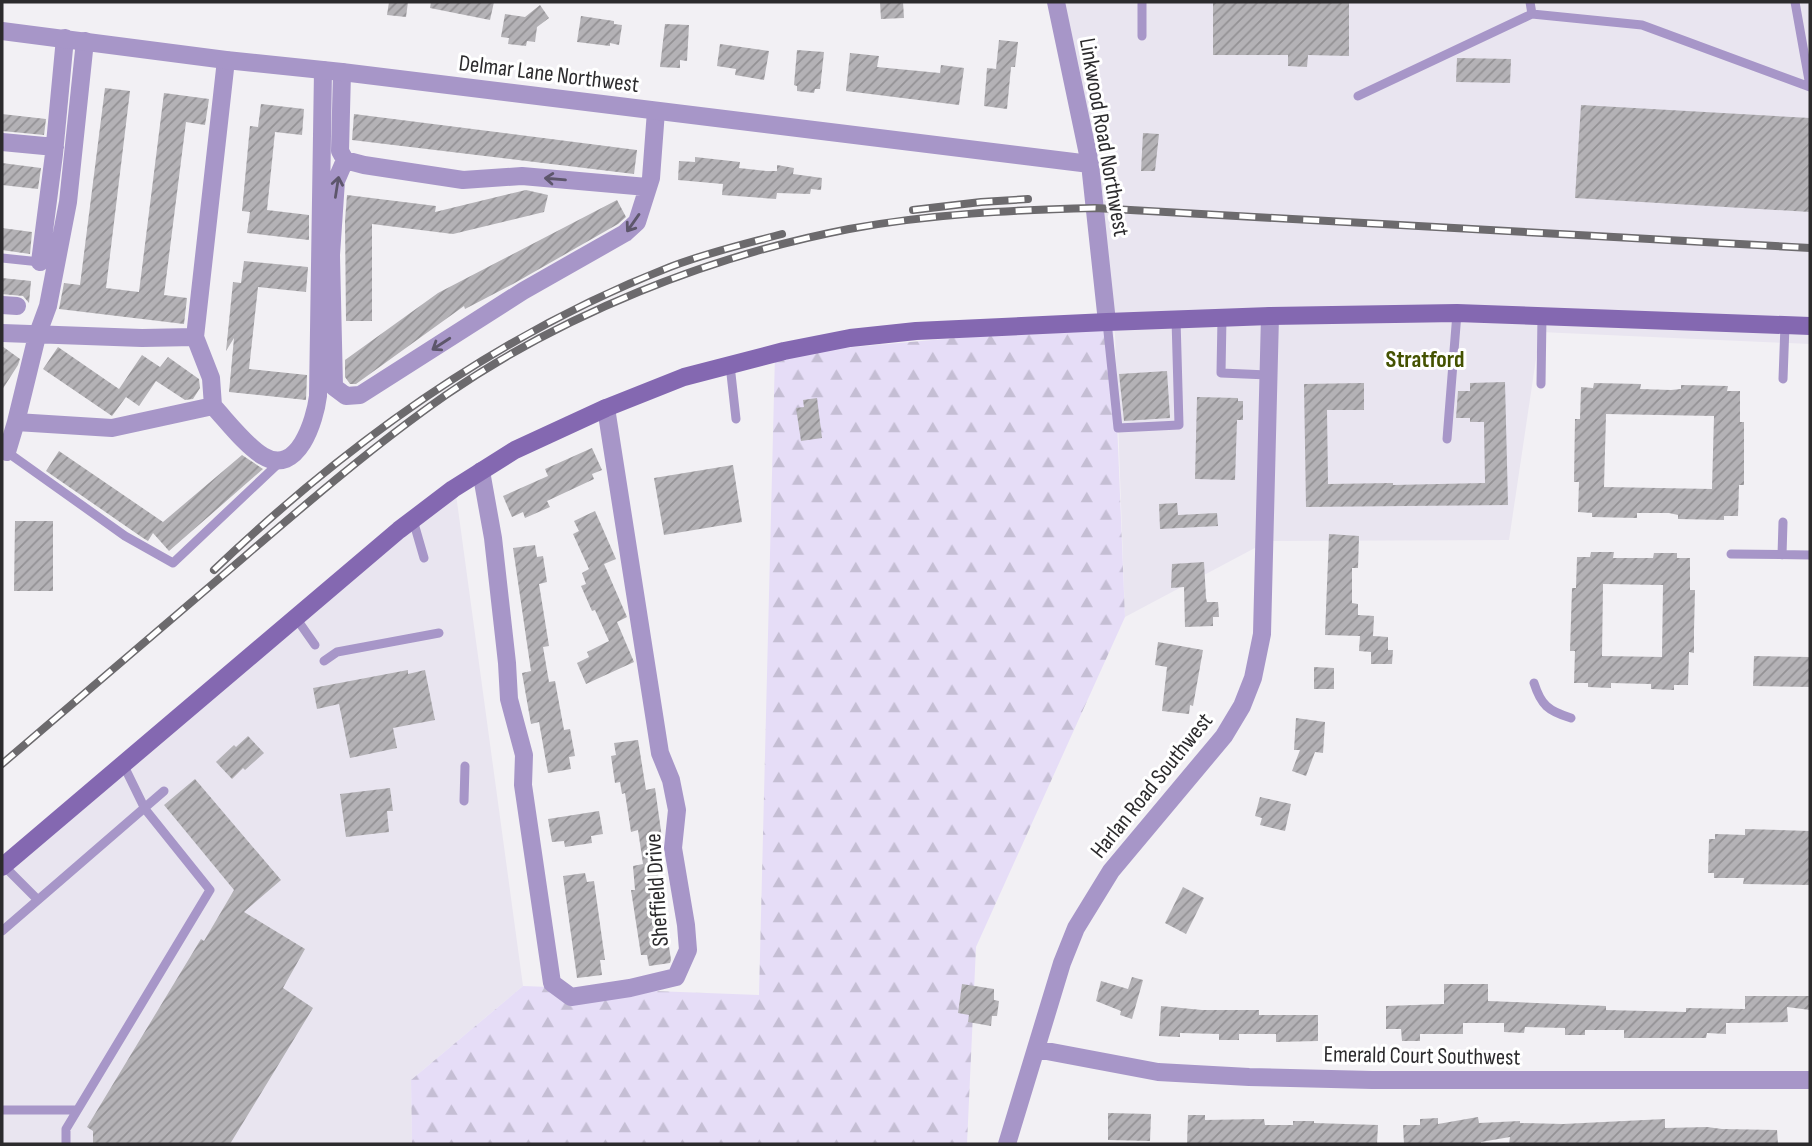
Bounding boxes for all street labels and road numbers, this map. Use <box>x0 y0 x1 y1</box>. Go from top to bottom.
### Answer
street label: Linkwood Road Northwest <box>1073 36 1135 239</box>
street label: Delmar Lane Northwest <box>457 49 640 99</box>
street label: Harlan Road Southwest <box>1085 707 1219 864</box>
street label: Sheffield Drive <box>639 832 675 947</box>
street label: Emerald Court Southwest <box>1323 1040 1521 1072</box>

